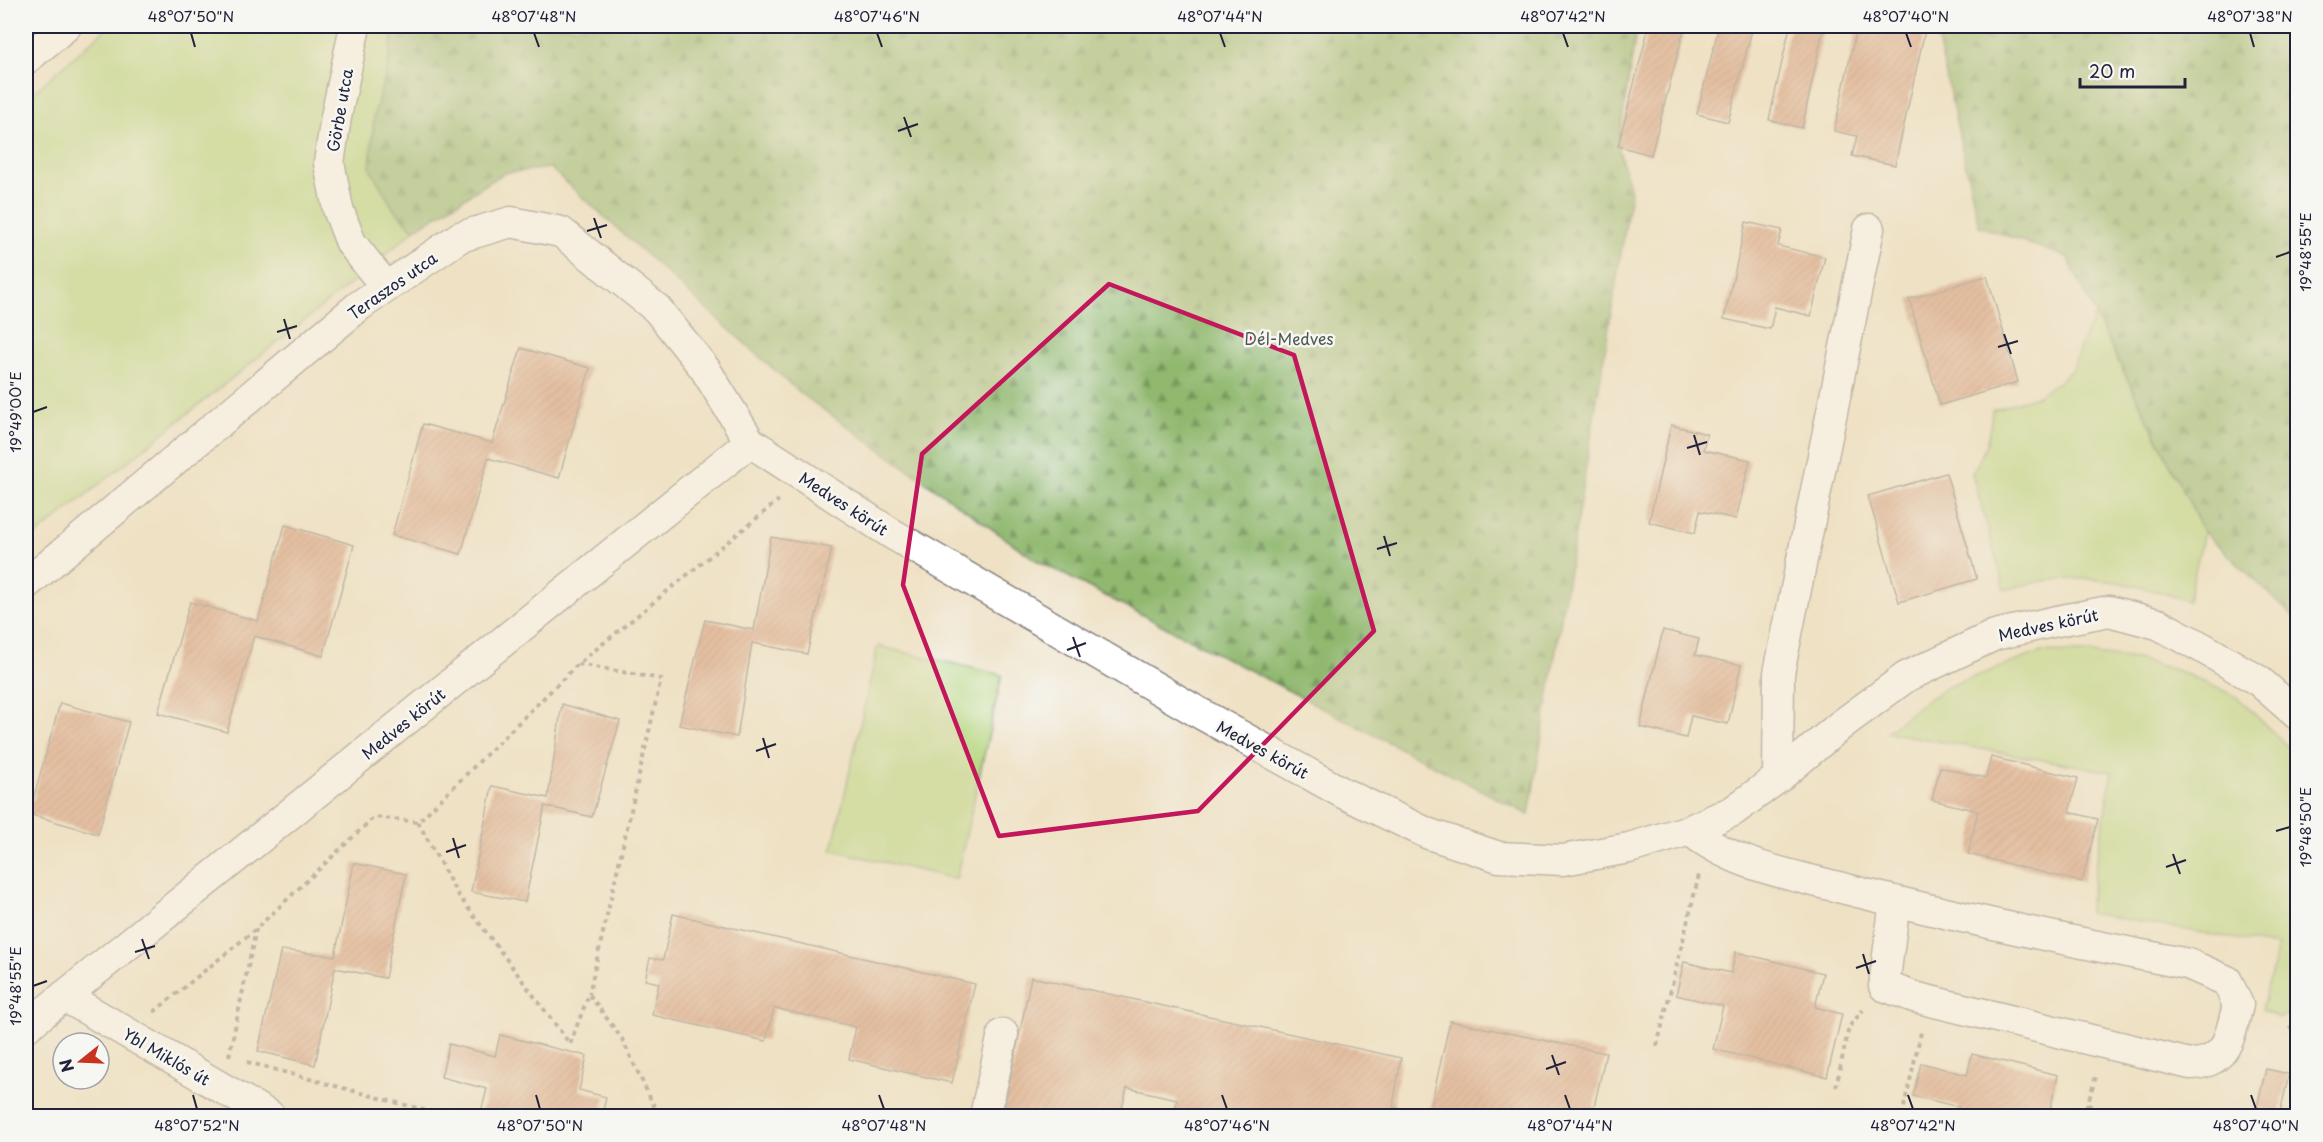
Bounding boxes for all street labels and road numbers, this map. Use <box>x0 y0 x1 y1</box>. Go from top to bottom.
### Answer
street label: Görbe utca <box>320 66 358 154</box>
street label: Teraszos utca <box>342 245 442 325</box>
street label: Medves körút <box>795 465 894 541</box>
street label: Medves körút <box>1996 602 2101 646</box>
street label: Medves körút <box>356 681 450 764</box>
street label: Medves körút <box>1213 714 1314 784</box>
street label: Ybl Miklós út <box>119 1021 215 1091</box>

